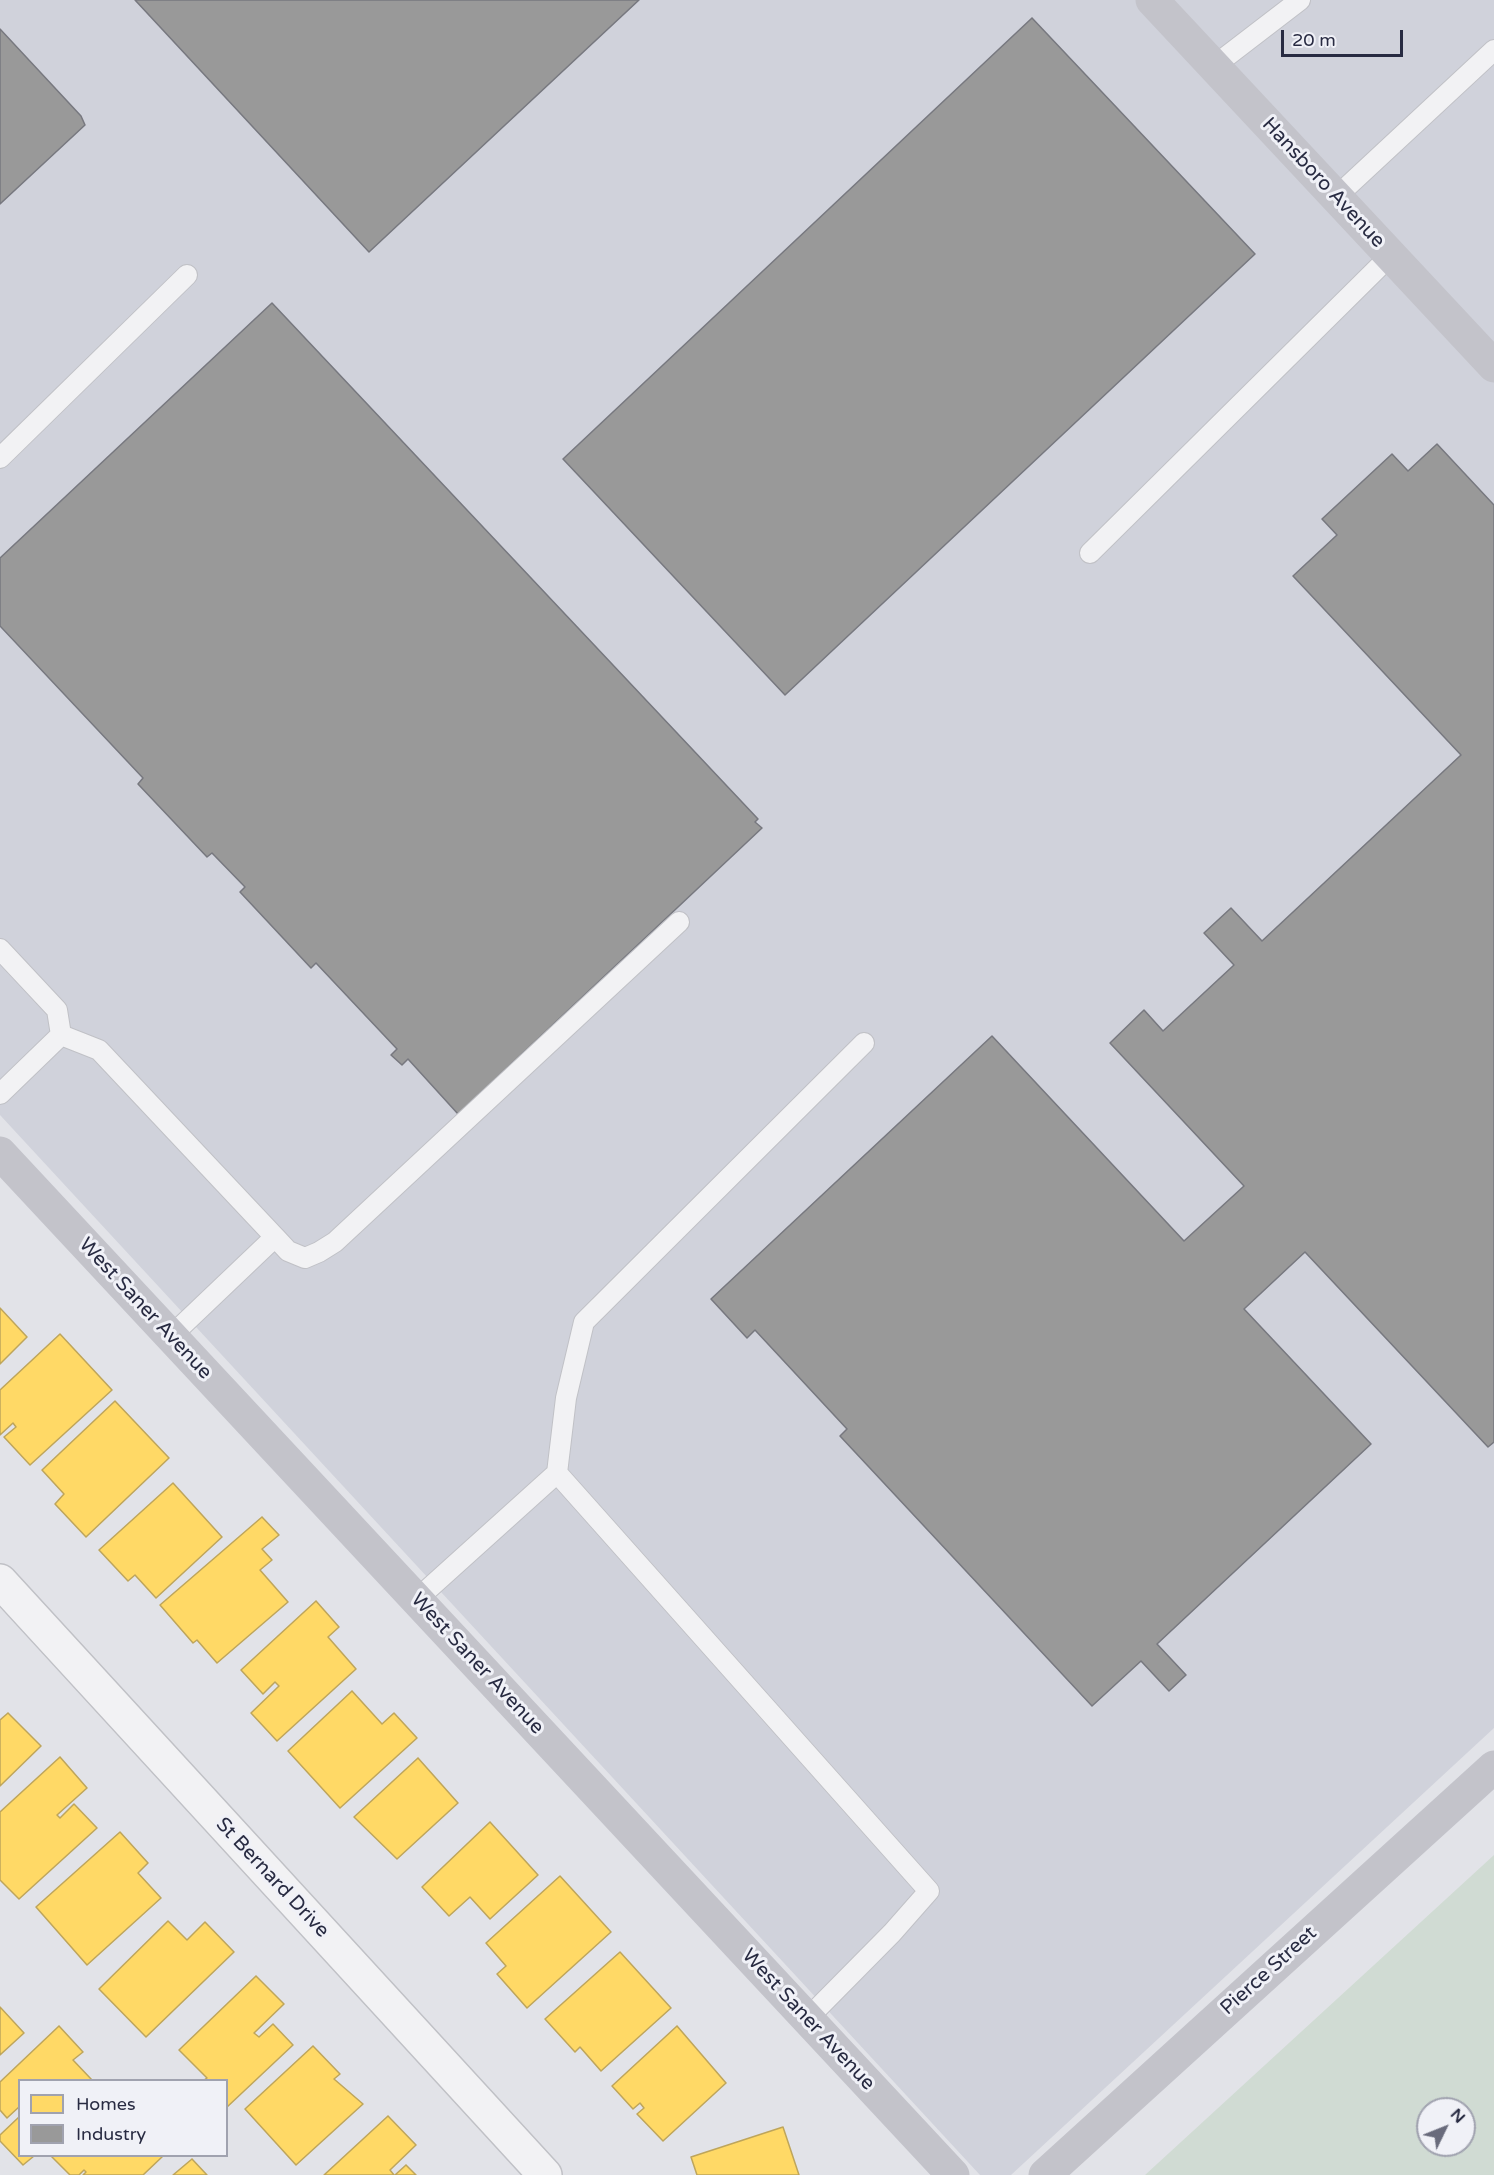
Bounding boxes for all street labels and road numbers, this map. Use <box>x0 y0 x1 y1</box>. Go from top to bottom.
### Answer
street label: Hansboro Avenue <box>1257 113 1389 253</box>
street label: West Saner Avenue <box>73 1233 217 1385</box>
street label: West Saner Avenue <box>405 1588 549 1740</box>
street label: St Bernard Drive <box>210 1813 334 1943</box>
street label: Pierce Street <box>1216 1922 1322 2020</box>
street label: West Saner Avenue <box>736 1944 880 2096</box>

